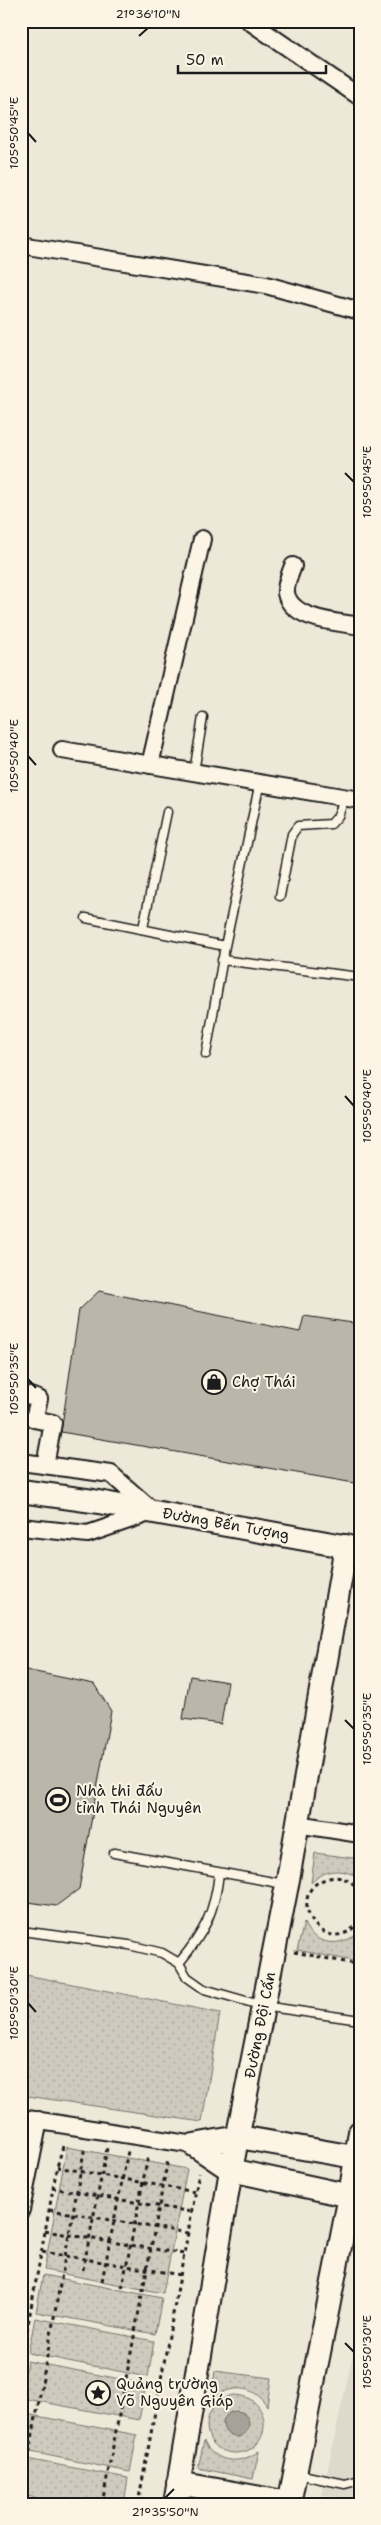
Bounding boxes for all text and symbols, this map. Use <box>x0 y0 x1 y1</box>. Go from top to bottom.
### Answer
text: 21°36'10"N <box>116 6 180 22</box>
scale bar <box>178 42 326 74</box>
text: 50 m <box>186 50 224 70</box>
text: 105°50'45"E <box>6 97 22 169</box>
text: 105°50'45"E <box>359 446 375 518</box>
text: 105°50'40"E <box>6 719 22 793</box>
text: 105°50'40"E <box>359 1069 375 1143</box>
text: 105°50'35"E <box>6 1343 22 1415</box>
shop icon: Chợ Thái <box>201 1369 227 1395</box>
place label: Chợ Thái <box>232 1372 296 1392</box>
street label: Đường Bến Tượng <box>161 1503 291 1545</box>
text: 105°50'35"E <box>359 1693 375 1765</box>
place label: Nhà thi đấu tỉnh Thái Nguyên <box>76 1781 201 1818</box>
sports icon: Nhà thi đấu tỉnh Thái Nguyên <box>45 1787 71 1813</box>
text: 105°50'30"E <box>6 1966 22 2040</box>
street label: Đường Đội Cấn <box>240 1970 280 2080</box>
text: 105°50'30"E <box>359 2315 375 2389</box>
place label: Quảng trường Võ Nguyên Giáp <box>116 2374 233 2411</box>
place icon: Quảng trường Võ Nguyên Giáp <box>85 2380 111 2406</box>
text: 21°35'50"N <box>131 2504 199 2520</box>

